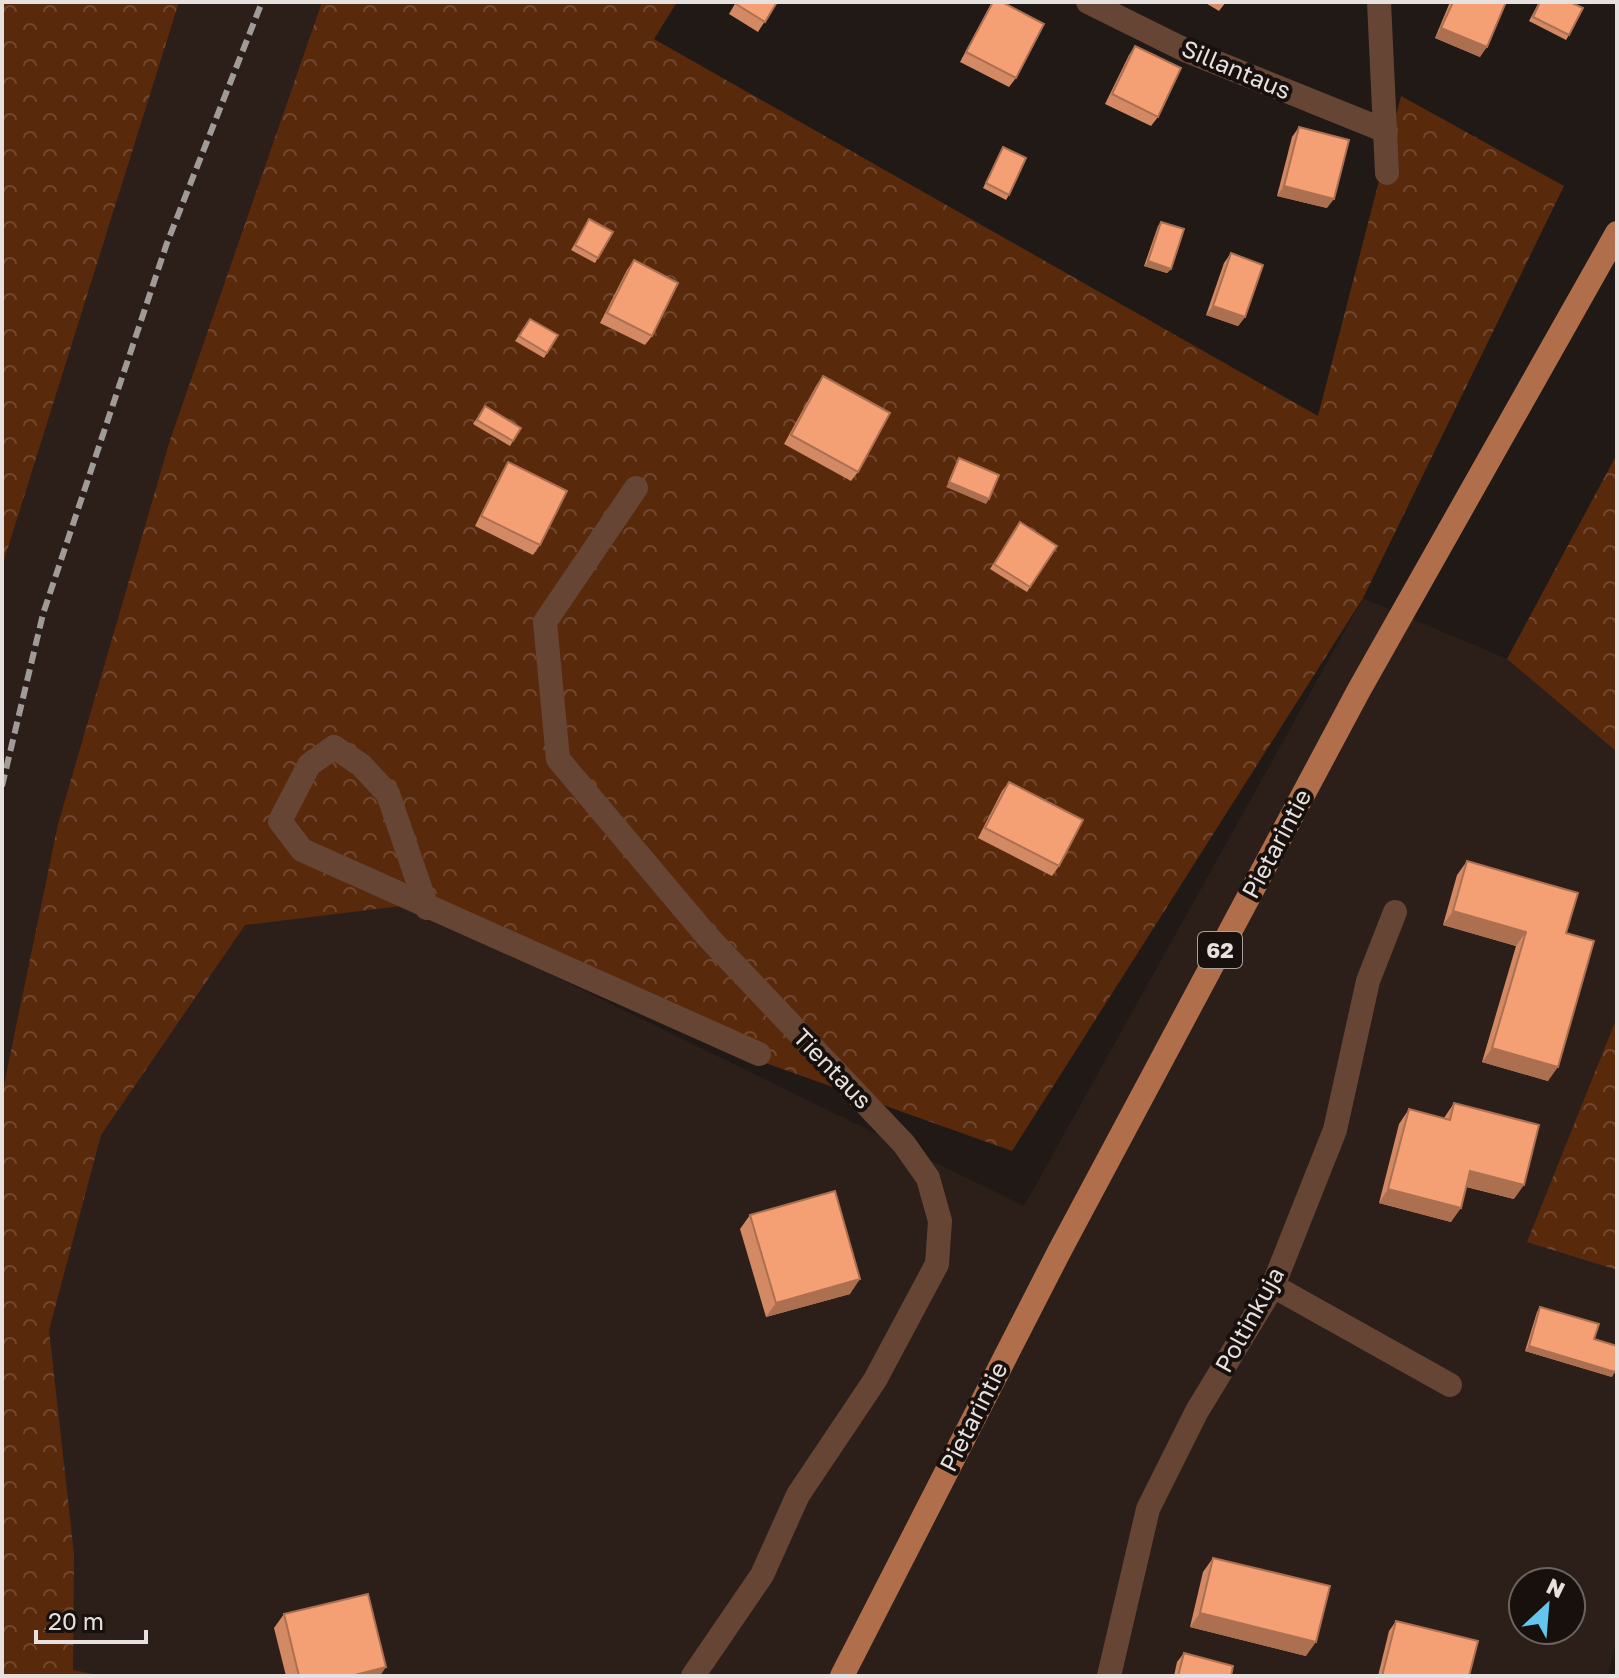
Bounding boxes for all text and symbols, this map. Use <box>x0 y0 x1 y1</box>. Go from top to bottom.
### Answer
street label: Sillantaus <box>1178 33 1295 105</box>
street label: Pietarintie <box>1235 784 1317 903</box>
road number: 62 <box>1198 932 1242 968</box>
street label: Tientaus <box>788 1022 878 1114</box>
street label: Poltinkuja <box>1208 1262 1289 1377</box>
street label: Pietarintie <box>933 1356 1013 1476</box>
north arrow <box>1507 1566 1587 1646</box>
text: N <box>1543 1572 1569 1603</box>
scale bar <box>36 1594 146 1644</box>
text: 20 m <box>48 1606 104 1635</box>

